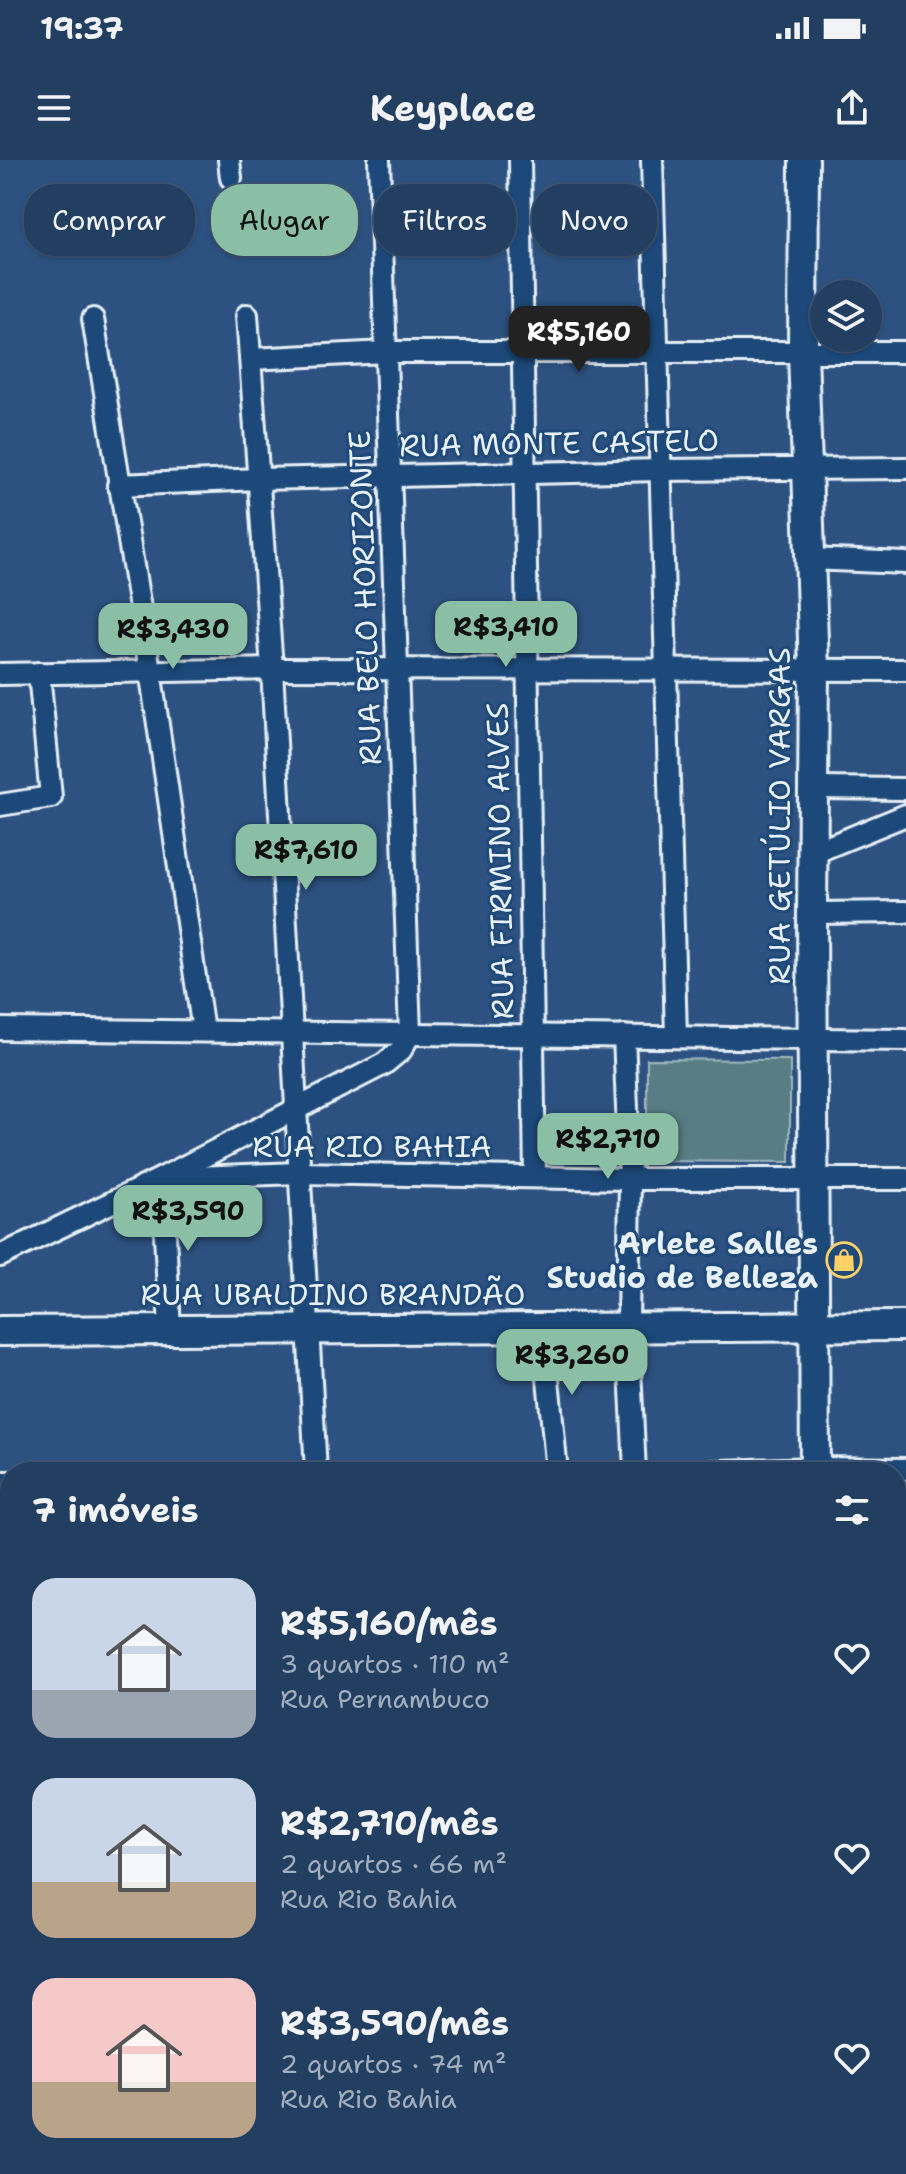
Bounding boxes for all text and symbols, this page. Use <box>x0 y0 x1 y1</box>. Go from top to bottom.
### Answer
text: 19:37 <box>40 8 123 49</box>
text: Keyplace <box>370 84 536 133</box>
icon: menu <box>32 86 76 130</box>
icon: share <box>830 86 874 130</box>
chip: Comprar <box>24 184 195 256</box>
chip: Alugar <box>211 184 358 256</box>
chip: Filtros <box>374 184 516 256</box>
chip: Novo <box>532 184 657 256</box>
map controls <box>810 280 882 352</box>
button: layers <box>810 280 882 352</box>
pin: R$5,160 <box>505 306 653 374</box>
text: R$5,160 <box>527 314 631 349</box>
street label: RUA MONTE CASTELO <box>399 420 719 466</box>
street label: RUA BELO HORIZONTE <box>339 430 391 766</box>
pin: R$3,410 <box>432 601 580 669</box>
pin: R$3,430 <box>99 603 247 671</box>
text: R$3,410 <box>453 609 559 644</box>
text: R$3,430 <box>116 611 230 646</box>
street label: RUA GETÚLIO VARGAS <box>759 647 800 985</box>
street label: RUA FIRMINO ALVES <box>477 702 523 1020</box>
pin: R$7,610 <box>232 824 380 892</box>
text: R$7,610 <box>254 832 358 867</box>
pin: R$2,710 <box>534 1113 682 1181</box>
text: R$2,710 <box>555 1121 661 1156</box>
street label: RUA RIO BAHIA <box>252 1126 492 1167</box>
pin: R$3,590 <box>114 1185 262 1253</box>
text: R$3,590 <box>131 1193 245 1228</box>
place label: Arlete Salles Studio de Belleza <box>547 1223 819 1298</box>
shop icon: Arlete Salles Studio de Belleza <box>825 1241 863 1279</box>
street label: RUA UBALDINO BRANDÃO <box>141 1274 525 1315</box>
pin: R$3,260 <box>498 1329 646 1397</box>
text: R$3,260 <box>514 1337 630 1372</box>
text: 7 imóveis <box>32 1487 199 1533</box>
icon: filters <box>830 1488 874 1532</box>
text: R$5,160/mês <box>280 1600 498 1646</box>
icon: home <box>96 1610 192 1706</box>
icon: heart <box>830 1636 874 1680</box>
text: 3 quartos · 110 m² <box>280 1646 510 1681</box>
text: Rua Pernambuco <box>280 1681 490 1716</box>
text: R$2,710/mês <box>280 1800 499 1846</box>
icon: home <box>96 1810 192 1906</box>
icon: heart <box>830 1836 874 1880</box>
text: 2 quartos · 66 m² <box>280 1846 507 1881</box>
text: Rua Rio Bahia <box>280 1881 457 1916</box>
text: R$3,590/mês <box>280 2000 509 2046</box>
icon: home <box>96 2010 192 2106</box>
icon: heart <box>830 2036 874 2080</box>
text: 2 quartos · 74 m² <box>280 2046 507 2081</box>
text: Rua Rio Bahia <box>280 2081 457 2116</box>

